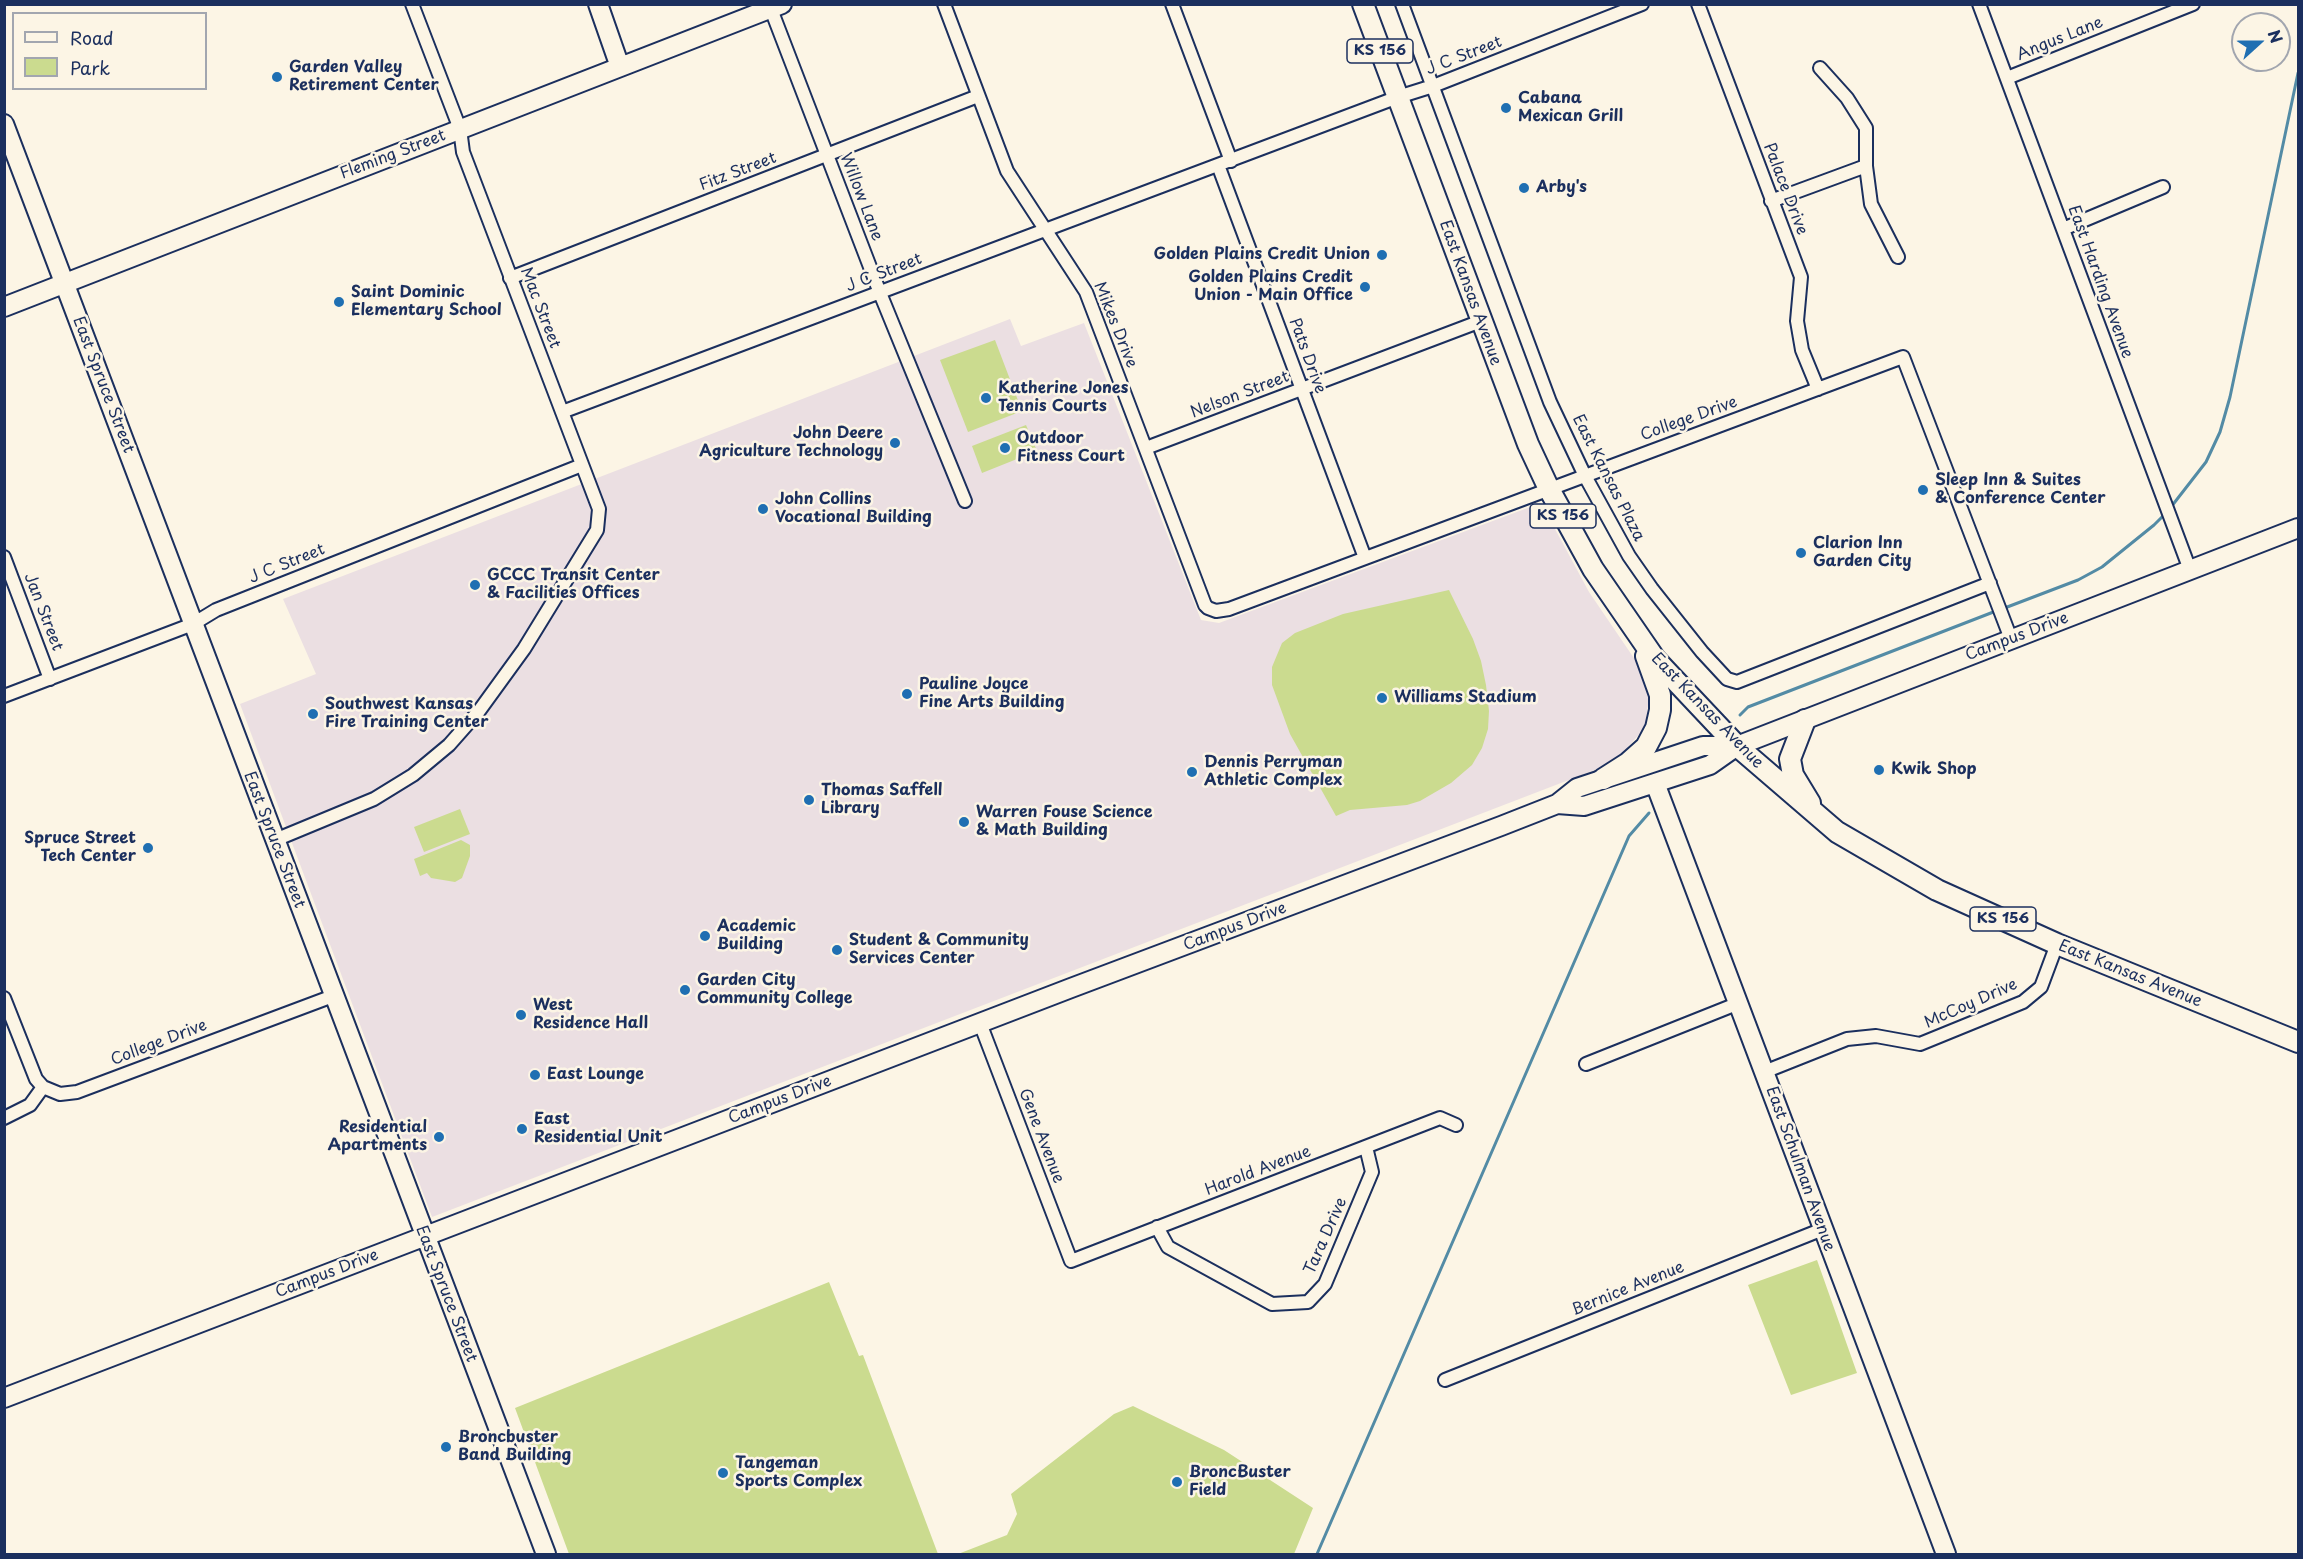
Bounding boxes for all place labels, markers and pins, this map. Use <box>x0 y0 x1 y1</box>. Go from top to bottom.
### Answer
place label: Garden Valley Retirement Center <box>289 58 439 96</box>
marker: Garden Valley Retirement Center <box>270 70 284 84</box>
place label: Cabana Mexican Grill <box>1518 89 1623 127</box>
marker: Cabana Mexican Grill <box>1499 101 1513 115</box>
place label: Arby's <box>1536 178 1587 198</box>
marker: Arby's <box>1517 181 1531 195</box>
place label: Golden Plains Credit Union <box>1154 245 1370 265</box>
marker: Golden Plains Credit Union <box>1375 248 1389 262</box>
place label: Golden Plains Credit Union - Main Office <box>1188 268 1353 306</box>
marker: Golden Plains Credit Union - Main Office <box>1358 280 1372 294</box>
place label: Saint Dominic Elementary School <box>351 283 502 321</box>
marker: Saint Dominic Elementary School <box>332 295 346 309</box>
place label: Katherine Jones Tennis Courts <box>998 379 1128 417</box>
marker: Katherine Jones Tennis Courts <box>979 391 993 405</box>
place label: John Deere Agriculture Technology <box>699 424 883 462</box>
place label: Outdoor Fitness Court <box>1017 429 1125 467</box>
marker: John Deere Agriculture Technology <box>888 436 902 450</box>
marker: Outdoor Fitness Court <box>998 441 1012 455</box>
place label: Sleep Inn & Suites & Conference Center <box>1935 471 2105 509</box>
marker: Sleep Inn & Suites & Conference Center <box>1916 483 1930 497</box>
place label: John Collins Vocational Building <box>775 490 932 528</box>
marker: John Collins Vocational Building <box>756 502 770 516</box>
place label: Clarion Inn Garden City <box>1813 534 1912 572</box>
marker: Clarion Inn Garden City <box>1794 546 1808 560</box>
place label: GCCC Transit Center & Facilities Offices <box>487 566 660 604</box>
marker: GCCC Transit Center & Facilities Offices <box>468 578 482 592</box>
place label: Pauline Joyce Fine Arts Building <box>919 675 1064 713</box>
marker: Pauline Joyce Fine Arts Building <box>900 687 914 701</box>
place label: Williams Stadium <box>1394 688 1537 708</box>
marker: Williams Stadium <box>1375 691 1389 705</box>
place label: Southwest Kansas Fire Training Center <box>325 695 489 733</box>
marker: Southwest Kansas Fire Training Center <box>306 707 320 721</box>
place label: Dennis Perryman Athletic Complex <box>1204 753 1343 791</box>
place label: Kwik Shop <box>1891 760 1977 780</box>
marker: Kwik Shop <box>1872 763 1886 777</box>
marker: Dennis Perryman Athletic Complex <box>1185 765 1199 779</box>
place label: Thomas Saffell Library <box>821 781 942 819</box>
marker: Thomas Saffell Library <box>802 793 816 807</box>
place label: Warren Fouse Science & Math Building <box>976 803 1152 841</box>
marker: Warren Fouse Science & Math Building <box>957 815 971 829</box>
place label: Spruce Street Tech Center <box>24 829 136 867</box>
marker: Spruce Street Tech Center <box>141 841 155 855</box>
place label: Academic Building <box>717 917 796 955</box>
marker: Academic Building <box>698 929 712 943</box>
place label: Student & Community Services Center <box>849 931 1029 969</box>
marker: Student & Community Services Center <box>830 943 844 957</box>
place label: Garden City Community College <box>697 971 853 1009</box>
marker: Garden City Community College <box>678 983 692 997</box>
place label: West Residence Hall <box>533 996 648 1034</box>
marker: West Residence Hall <box>514 1008 528 1022</box>
place label: East Lounge <box>547 1065 644 1085</box>
marker: East Lounge <box>528 1068 542 1082</box>
place label: East Residential Unit <box>534 1110 662 1148</box>
place label: Residential Apartments <box>328 1118 427 1156</box>
marker: East Residential Unit <box>515 1122 529 1136</box>
marker: Residential Apartments <box>432 1130 446 1144</box>
place label: Broncbuster Band Building <box>458 1428 571 1466</box>
marker: Broncbuster Band Building <box>439 1440 453 1454</box>
place label: Tangeman Sports Complex <box>735 1454 862 1492</box>
place label: BroncBuster Field <box>1189 1463 1291 1501</box>
marker: Tangeman Sports Complex <box>716 1466 730 1480</box>
marker: BroncBuster Field <box>1170 1475 1184 1489</box>

